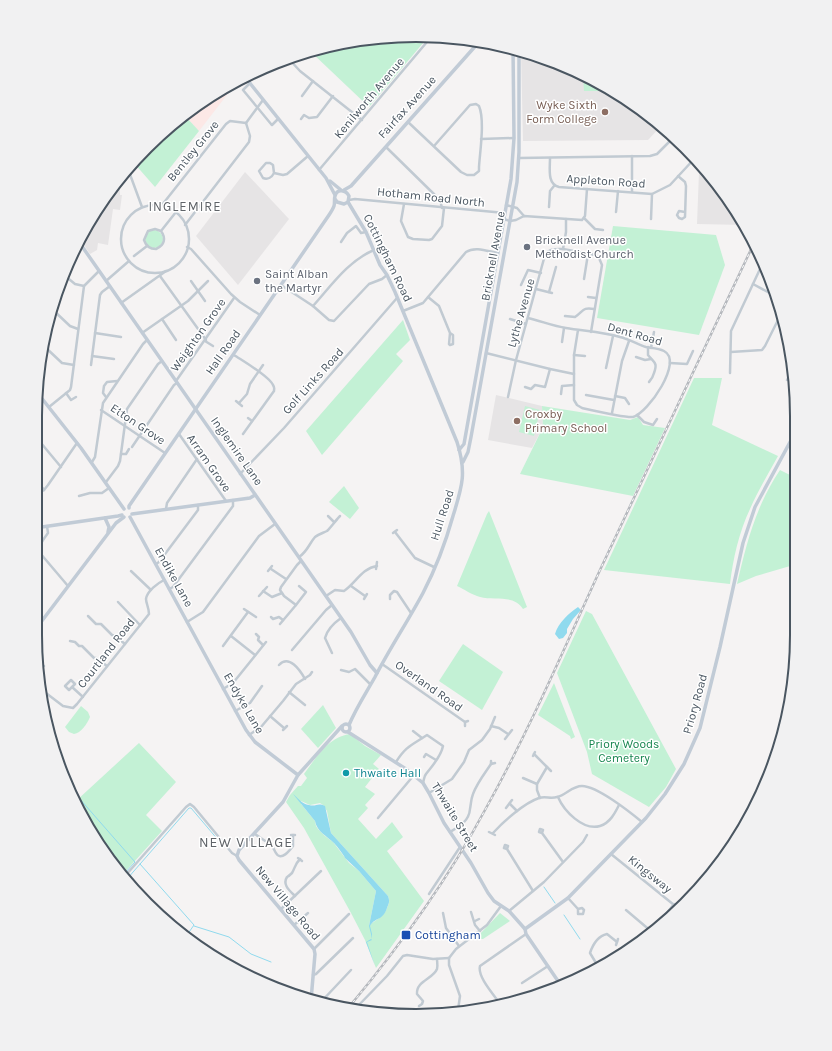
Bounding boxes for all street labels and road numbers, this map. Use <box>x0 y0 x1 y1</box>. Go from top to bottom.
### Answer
street label: Kenilworth Avenue <box>331 55 407 141</box>
street label: Fairfax Avenue <box>375 73 439 141</box>
street label: Bentley Grove <box>164 118 222 184</box>
street label: Appleton Road <box>566 171 646 191</box>
street label: Hotham Road North <box>376 184 486 210</box>
street label: Bricknell Avenue <box>478 210 508 302</box>
street label: Cottingham Road <box>361 212 415 304</box>
street label: Lythe Avenue <box>504 277 538 349</box>
street label: Weighton Grove <box>168 296 228 374</box>
street label: Dent Road <box>606 320 664 348</box>
street label: Hall Road <box>202 327 244 377</box>
street label: Golf Links Road <box>280 345 346 417</box>
street label: Etton Grove <box>108 401 168 447</box>
street label: Inglemire Lane <box>208 414 266 488</box>
street label: Arram Grove <box>184 432 234 494</box>
street label: Hull Road <box>427 488 457 542</box>
street label: Endike Lane <box>152 545 196 609</box>
street label: Courtland Road <box>74 615 138 691</box>
street label: Overland Road <box>393 658 465 714</box>
street label: Endyke Lane <box>221 670 267 736</box>
street label: Priory Road <box>680 673 710 735</box>
street label: Thwaite Street <box>429 780 481 855</box>
street label: Kingsway <box>625 852 675 896</box>
street label: New Village Road <box>253 863 323 943</box>

